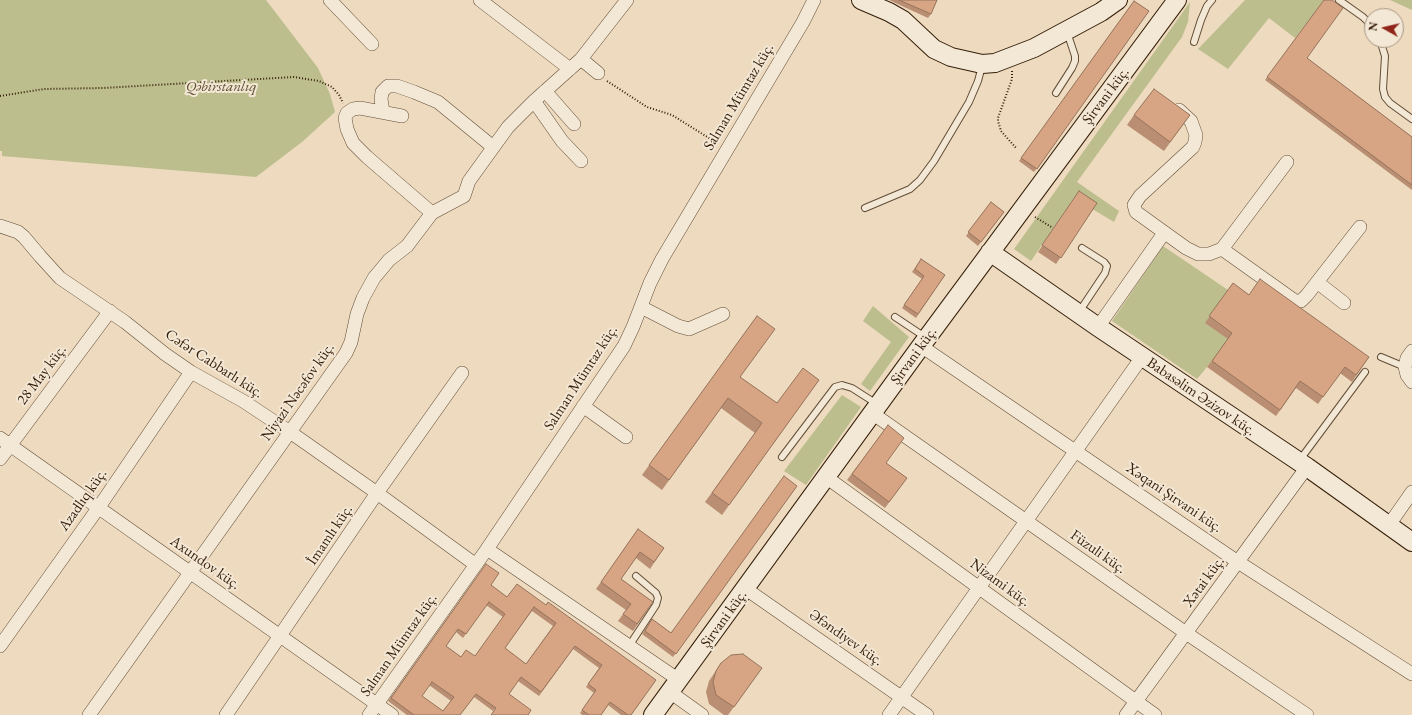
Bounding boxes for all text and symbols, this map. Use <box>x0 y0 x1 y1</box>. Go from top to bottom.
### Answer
north arrow <box>1364 8 1404 48</box>
text: N <box>1366 21 1381 32</box>
street label: Salman Mümtaz küç. <box>700 40 778 154</box>
street label: Şirvani küç. <box>1079 64 1133 128</box>
park label: Qəbirstanlıq <box>186 78 256 96</box>
street label: Salman Mümtaz küç. <box>540 322 622 434</box>
street label: Şirvani küç. <box>887 324 941 388</box>
street label: Cəfər Cabbarlı küç. <box>162 326 266 402</box>
street label: Niyazi Nəcəfov küç. <box>257 339 339 445</box>
street label: 28 May küç. <box>14 341 70 409</box>
street label: Babasəlim Əzizov küç. <box>1143 354 1259 440</box>
street label: Xəqani Şirvani küç. <box>1123 459 1225 537</box>
street label: Azadlıq küç. <box>55 465 111 535</box>
street label: İmamlı küç. <box>303 501 357 569</box>
street label: Füzuli küç. <box>1067 526 1129 578</box>
street label: Axundov küç. <box>166 532 244 594</box>
street label: Xətai küç. <box>1180 553 1228 611</box>
street label: Nizami küç. <box>966 555 1034 611</box>
street label: Şirvani küç. <box>697 587 751 651</box>
street label: Salman Mümtaz küç. <box>357 590 441 700</box>
street label: Əfəndiyev küç. <box>806 606 886 670</box>

